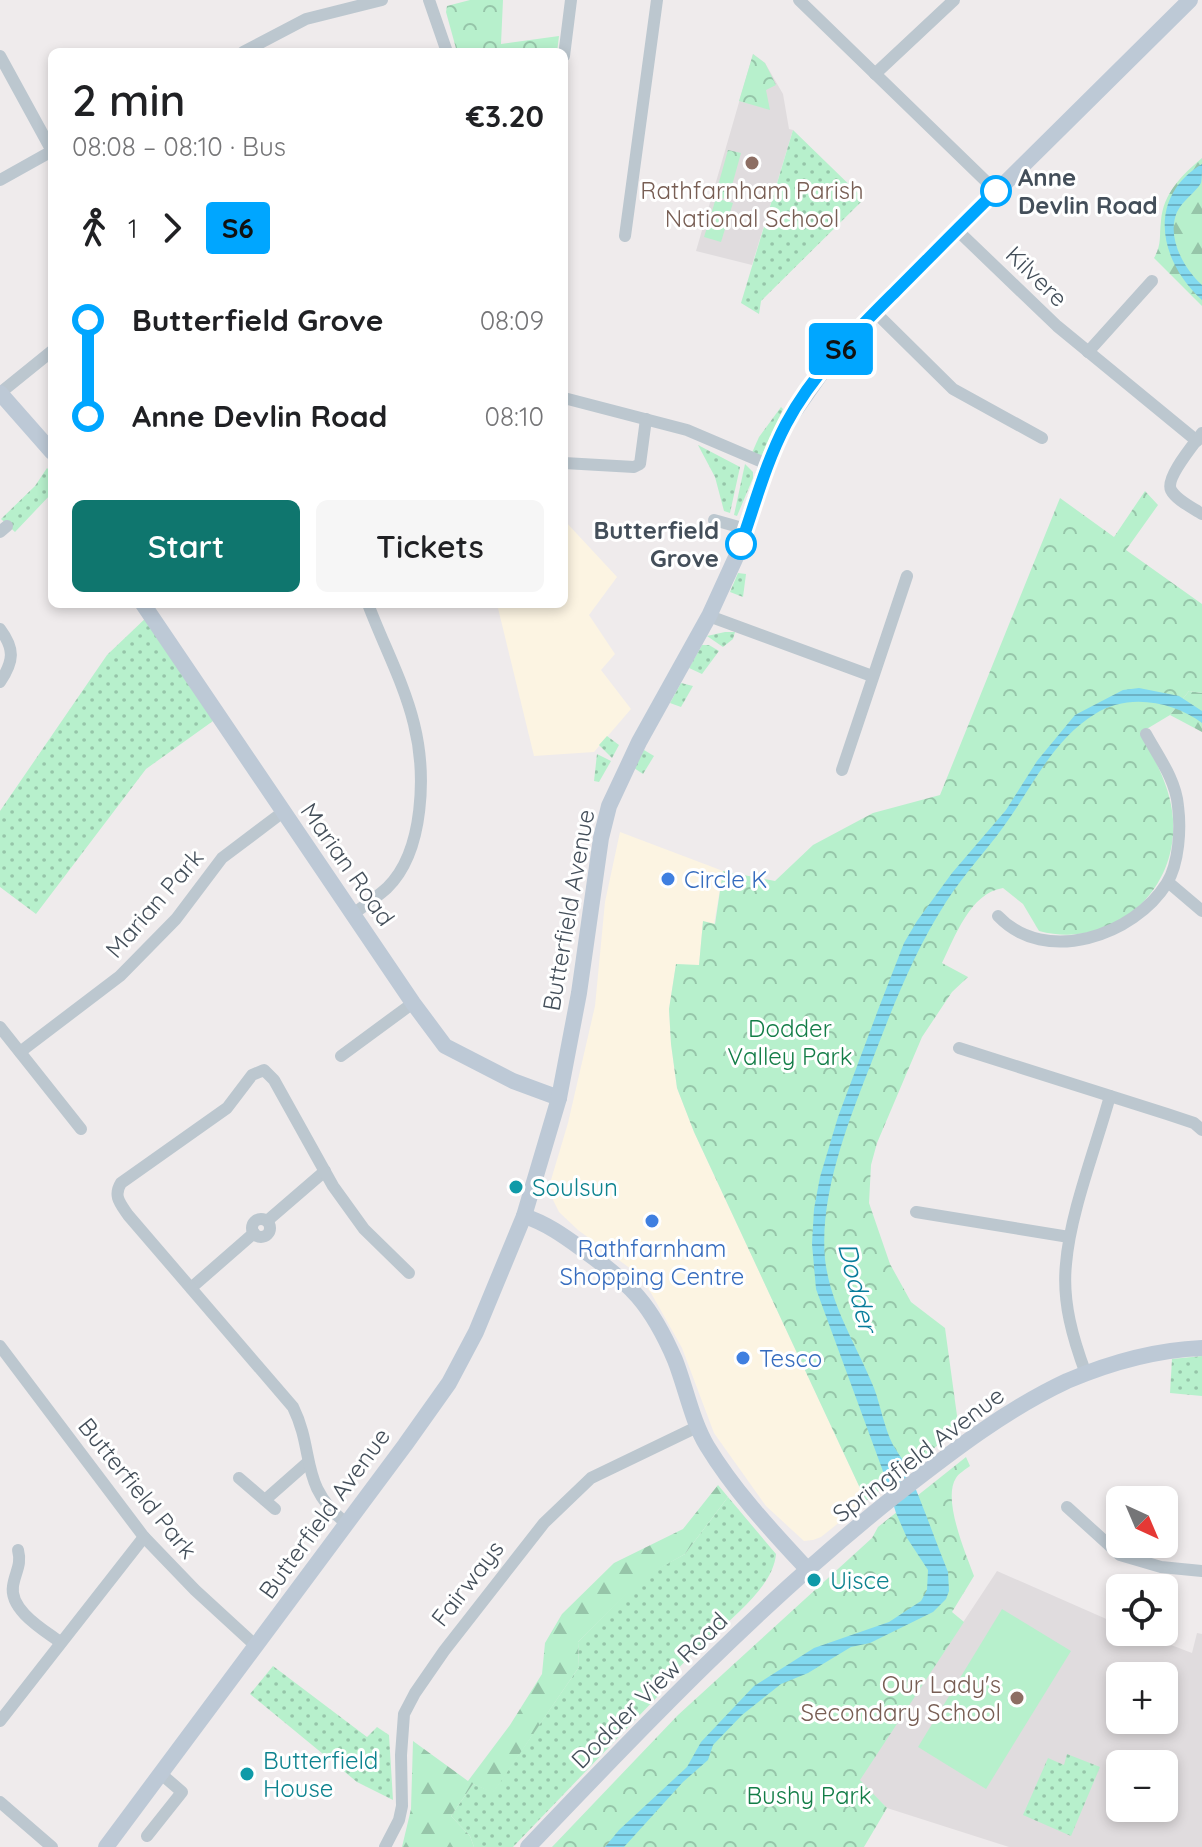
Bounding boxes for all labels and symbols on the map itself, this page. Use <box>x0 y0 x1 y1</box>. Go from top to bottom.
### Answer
marker: Rathfarnham Parish National School <box>743 154 761 172</box>
place label: Anne Devlin Road <box>1018 162 1158 220</box>
place label: Rathfarnham Parish National School <box>640 175 864 233</box>
marker: Anne Devlin Road <box>981 176 1011 206</box>
street label: Kilvere <box>1000 239 1074 313</box>
line badge: S6 <box>805 323 877 375</box>
place label: Butterfield Grove <box>593 515 719 573</box>
marker: Butterfield Grove <box>726 529 756 559</box>
street label: Marian Road <box>295 797 401 931</box>
street label: Butterfield Avenue <box>536 807 600 1013</box>
street label: Marian Park <box>99 842 209 964</box>
place label: Circle K <box>684 864 768 894</box>
marker: Circle K <box>659 870 677 888</box>
park label: Dodder Valley Park <box>727 1013 853 1071</box>
place label: Soulsun <box>532 1172 618 1202</box>
marker: Soulsun <box>507 1178 525 1196</box>
marker: Rathfarnham Shopping Centre <box>643 1212 661 1230</box>
place label: Rathfarnham Shopping Centre <box>560 1233 744 1291</box>
water label: Dodder <box>831 1239 886 1338</box>
place label: Tesco <box>759 1343 822 1373</box>
marker: Tesco <box>734 1349 752 1367</box>
street label: Springfield Avenue <box>826 1380 1010 1528</box>
street label: Butterfield Park <box>72 1411 204 1565</box>
street label: Butterfield Avenue <box>252 1422 396 1604</box>
north arrow <box>1106 1486 1178 1558</box>
street label: Fairways <box>424 1534 510 1632</box>
place label: Uisce <box>830 1565 890 1595</box>
marker: Uisce <box>805 1571 823 1589</box>
street label: Dodder View Road <box>564 1605 734 1775</box>
place label: Our Lady's Secondary School <box>801 1669 1001 1727</box>
marker: Our Lady's Secondary School <box>1008 1689 1026 1707</box>
place label: Butterfield House <box>263 1745 378 1803</box>
marker: Butterfield House <box>238 1765 256 1783</box>
park label: Bushy Park <box>746 1780 872 1810</box>

